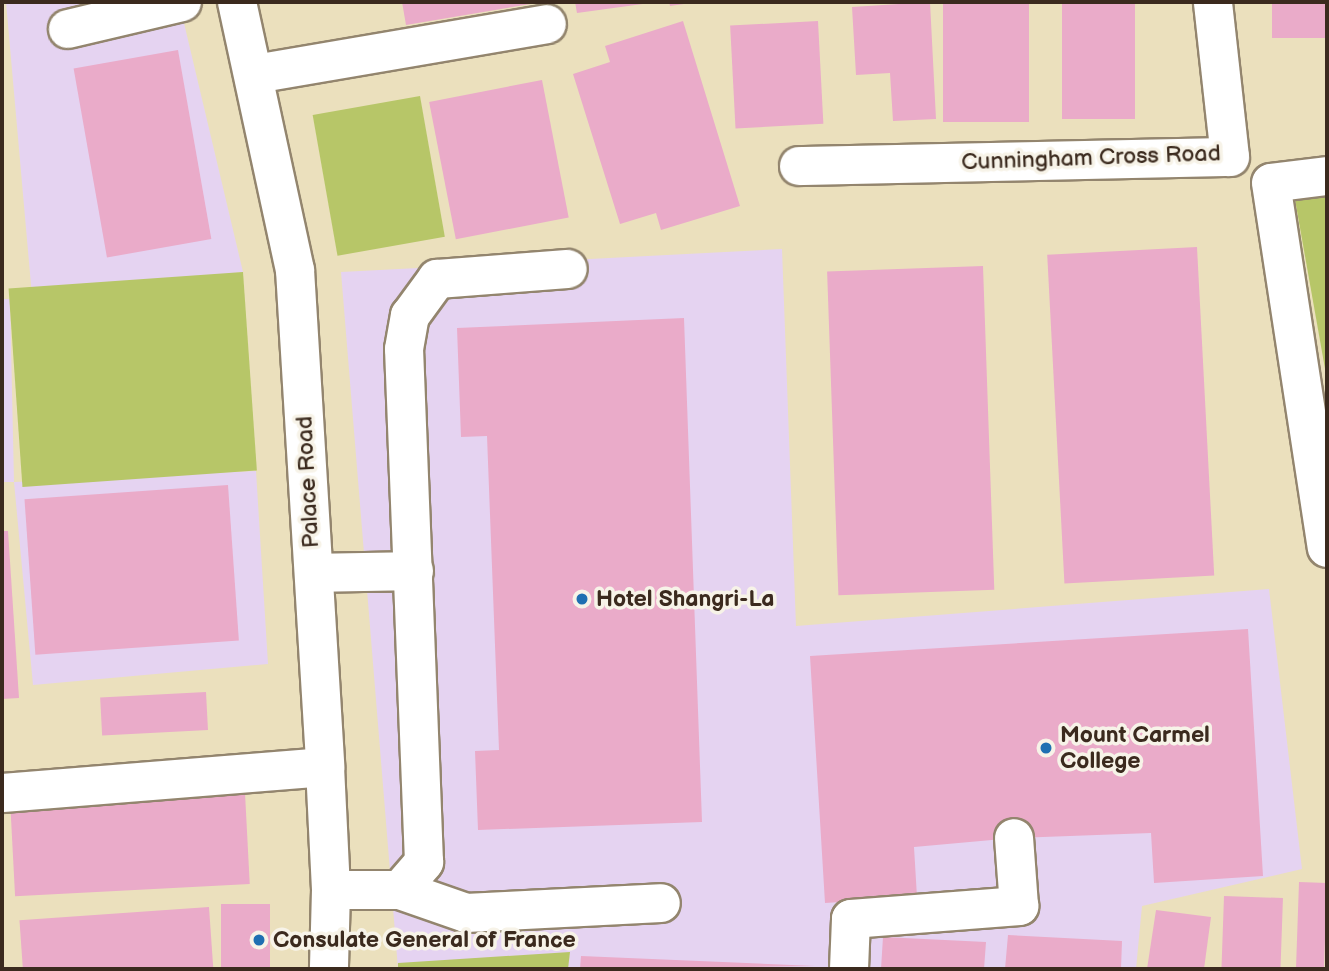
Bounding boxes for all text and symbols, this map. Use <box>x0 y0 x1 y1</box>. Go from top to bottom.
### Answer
street label: Cunningham Cross Road <box>961 140 1221 176</box>
street label: Palace Road <box>291 415 325 549</box>
place label: Hotel Shangri-La <box>596 585 775 613</box>
marker: Hotel Shangri-La <box>574 591 590 607</box>
place label: Mount Carmel College <box>1060 721 1210 775</box>
marker: Mount Carmel College <box>1038 740 1054 756</box>
place label: Consulate General of France <box>273 926 576 954</box>
marker: Consulate General of France <box>251 932 267 948</box>

